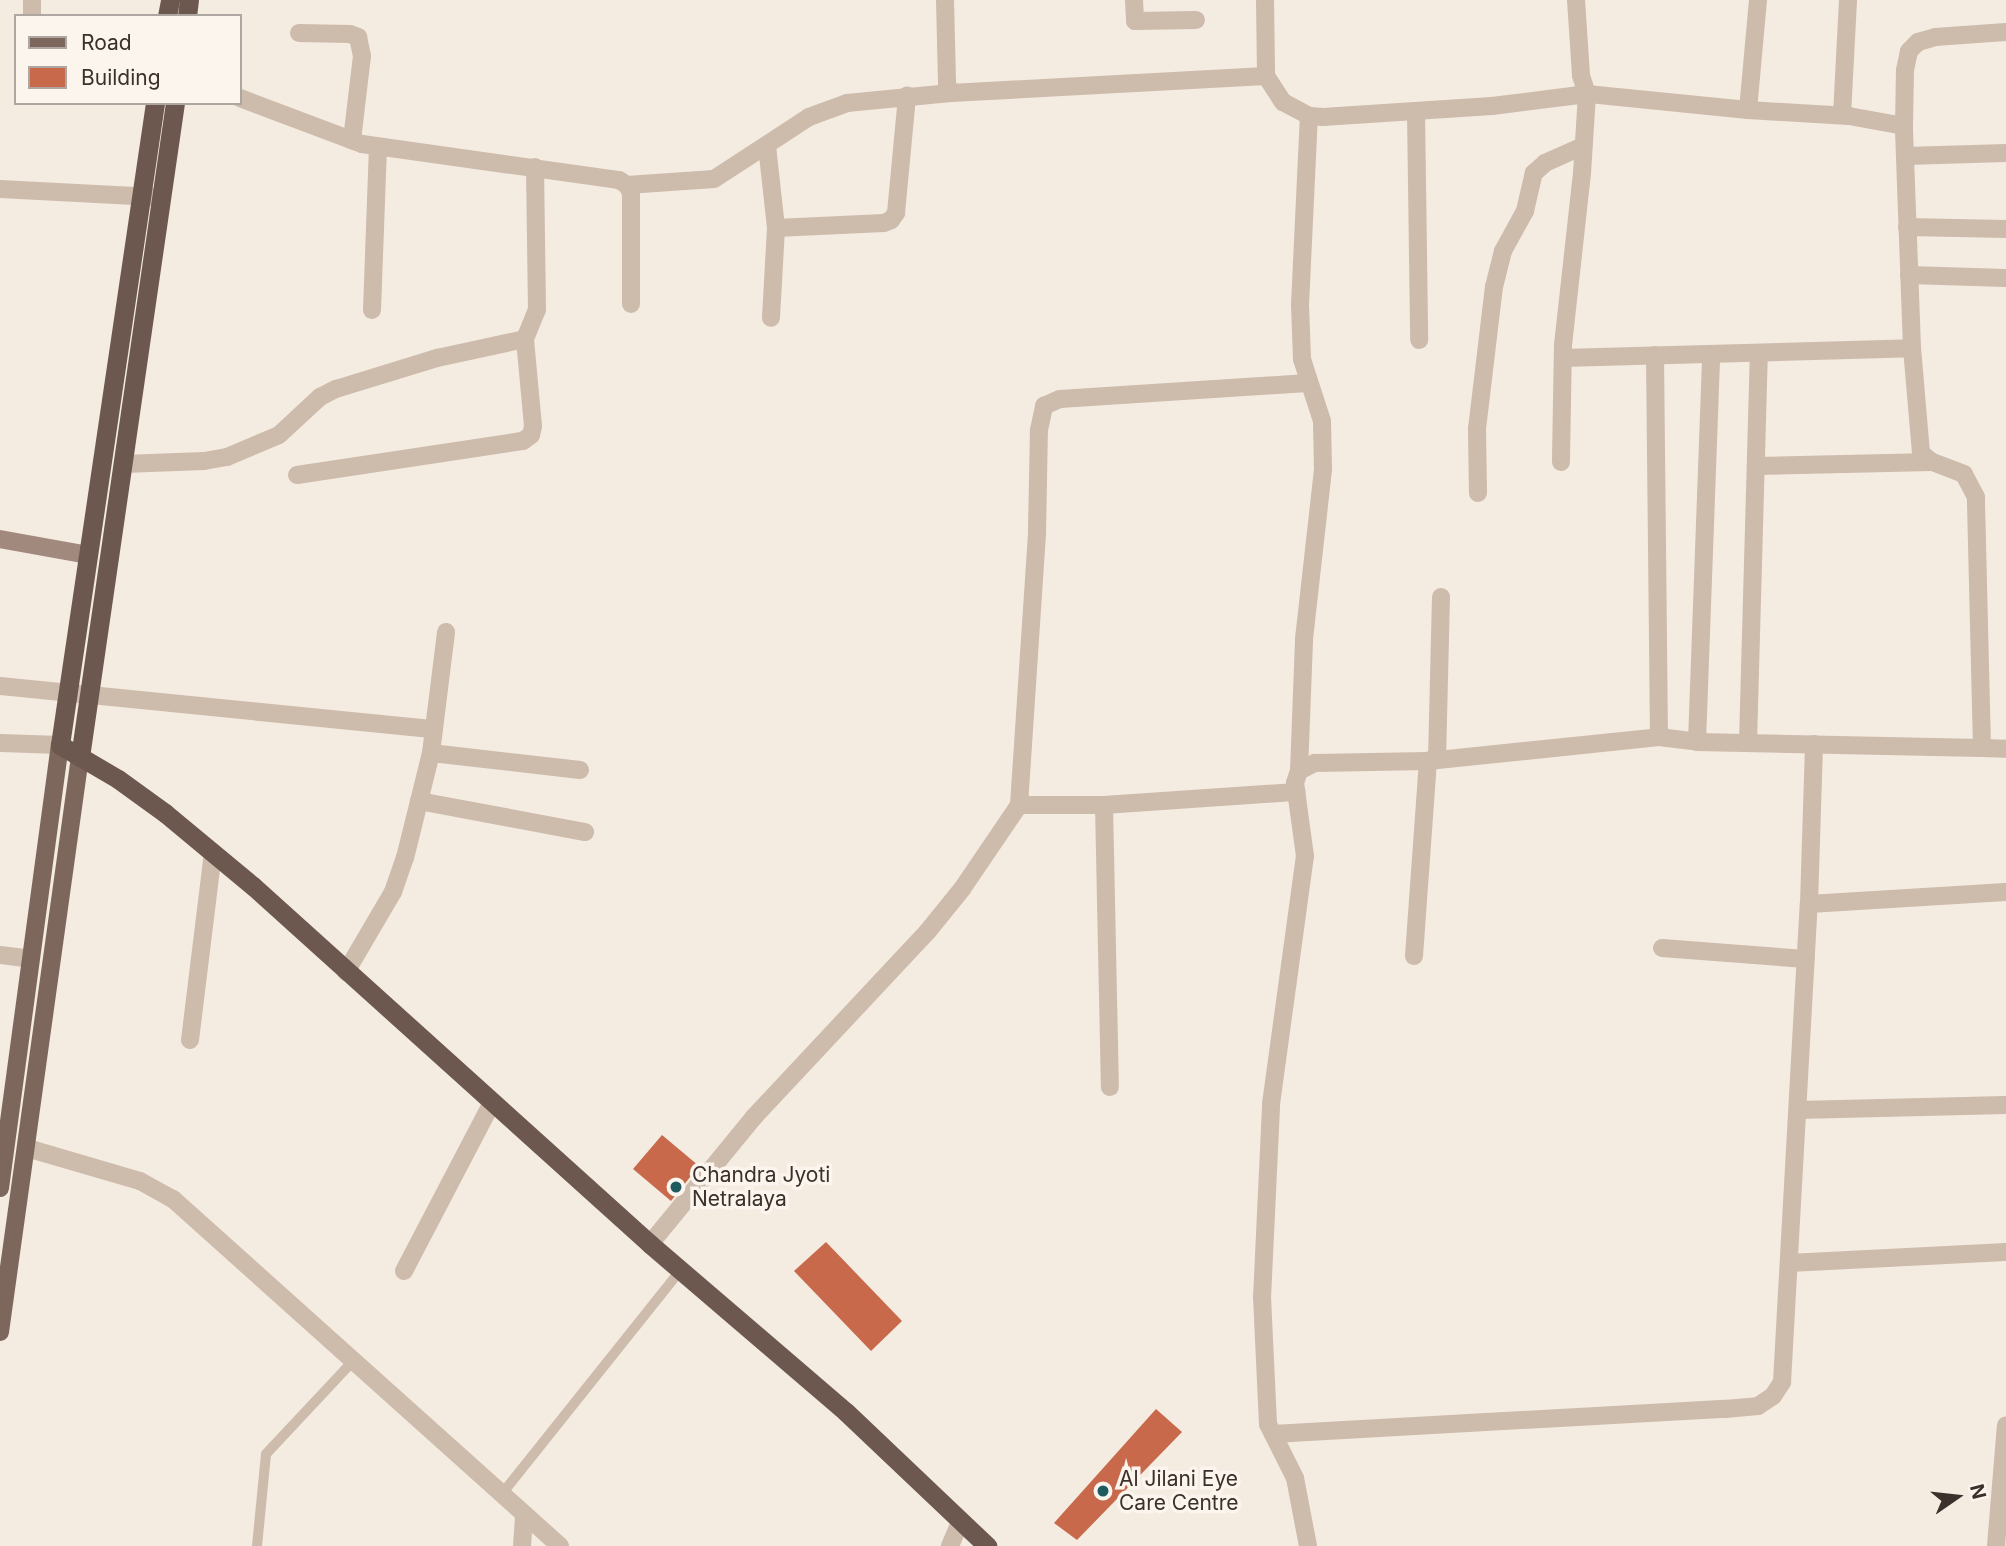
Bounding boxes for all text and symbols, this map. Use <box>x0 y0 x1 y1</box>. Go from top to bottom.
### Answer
legend <box>14 14 242 105</box>
text: Road <box>81 30 132 55</box>
text: Building <box>81 65 161 90</box>
place label: Chandra Jyoti Netralaya <box>692 1162 830 1212</box>
marker: Chandra Jyoti Netralaya <box>666 1177 686 1197</box>
north arrow <box>1922 1462 1992 1532</box>
place label: Al Jilani Eye Care Centre <box>1119 1466 1238 1516</box>
marker: Al Jilani Eye Care Centre <box>1093 1481 1113 1501</box>
text: N <box>1965 1482 1991 1502</box>

